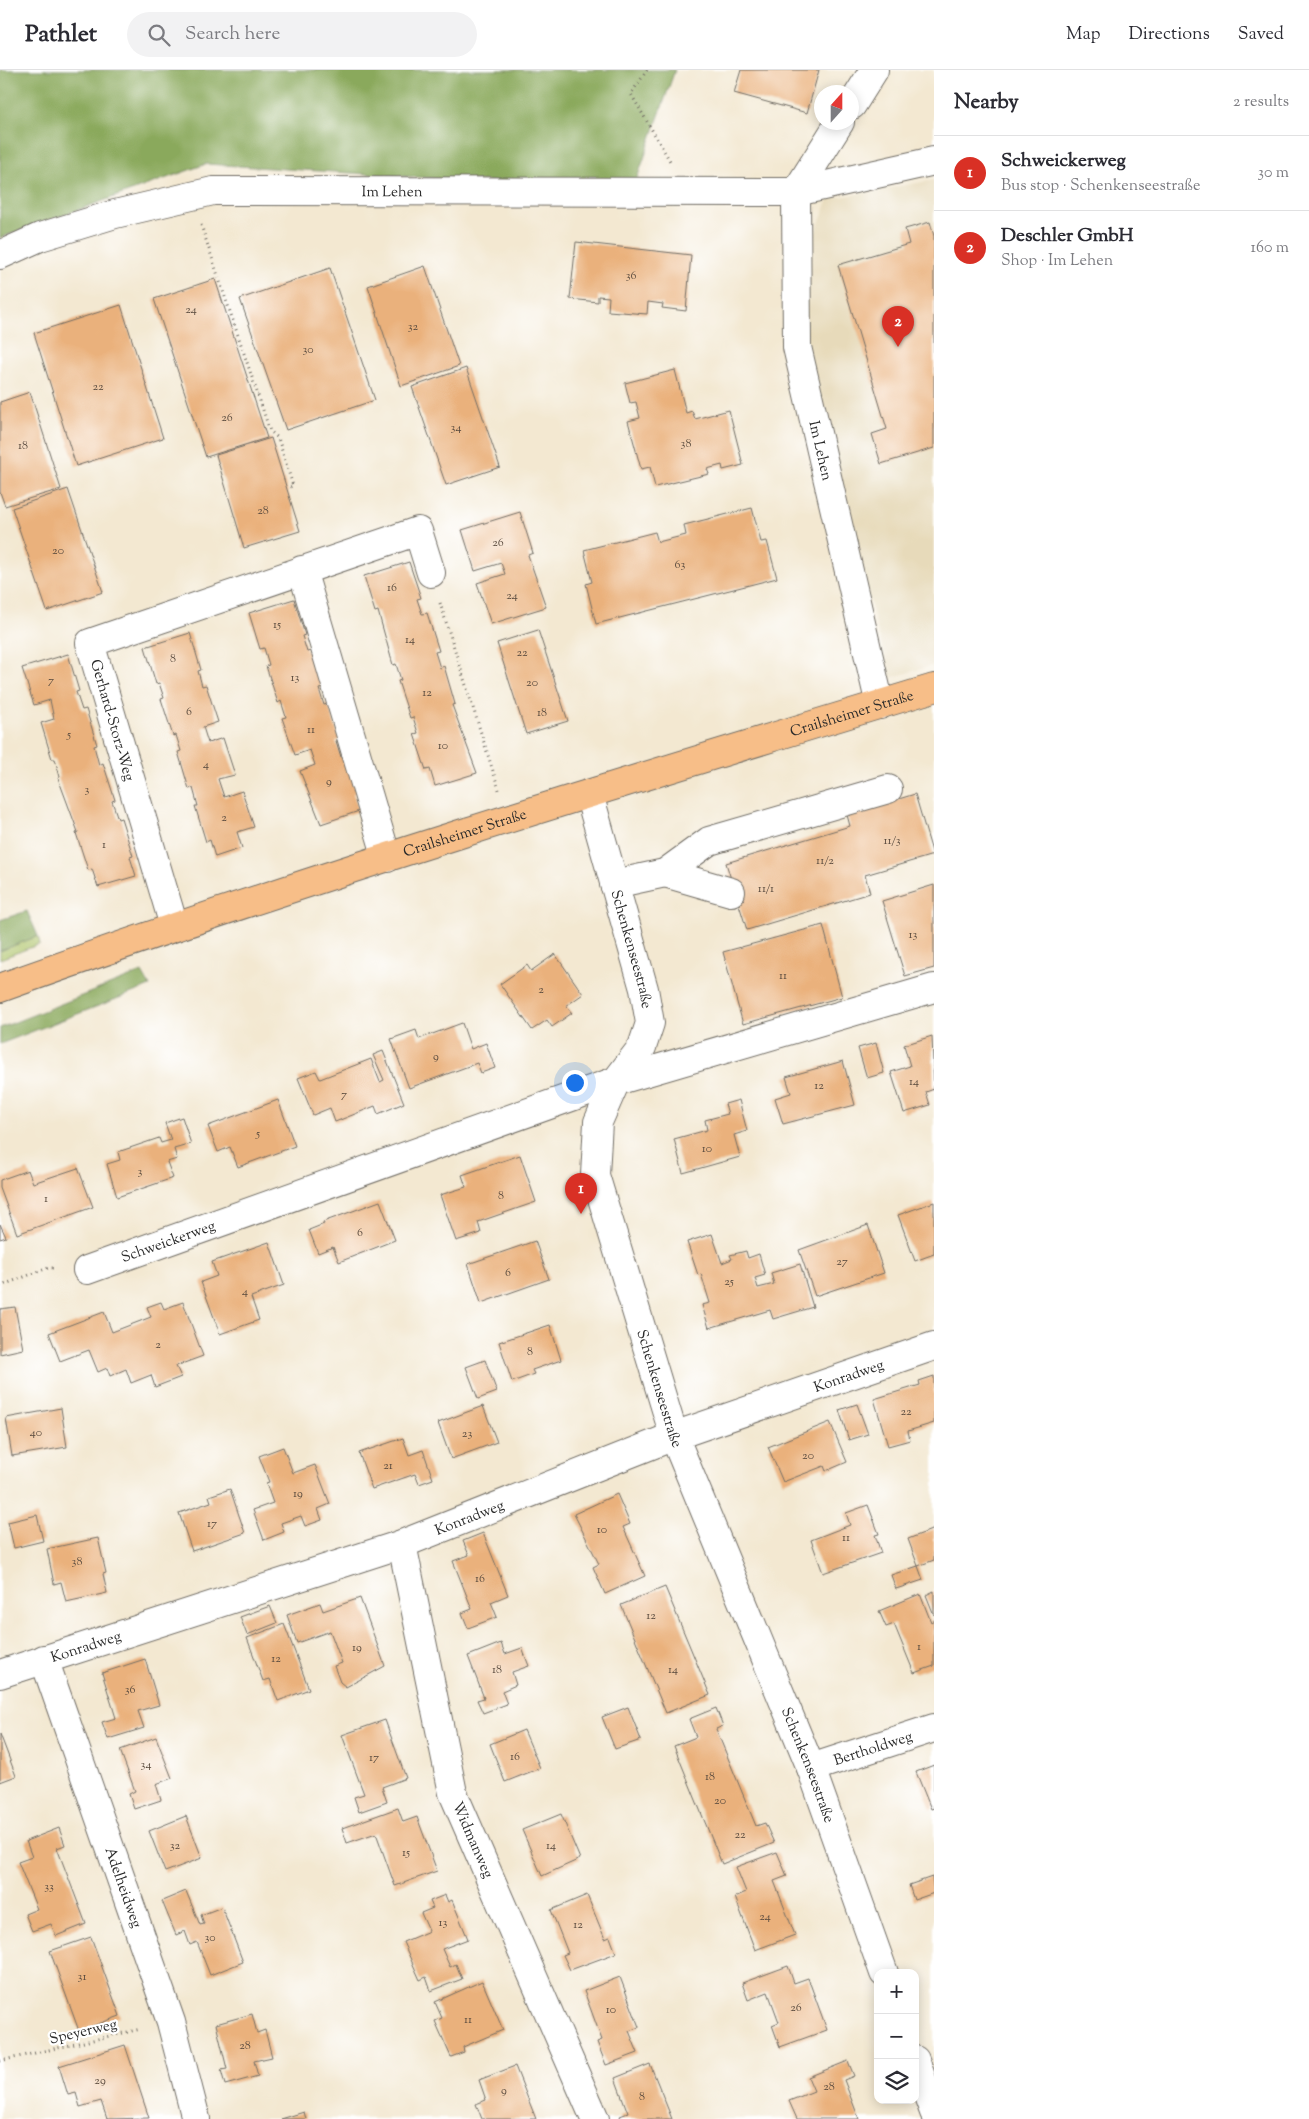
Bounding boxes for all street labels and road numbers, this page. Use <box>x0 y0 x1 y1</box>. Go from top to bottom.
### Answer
street label: Im Lehen <box>361 182 423 203</box>
street label: Im Lehen <box>802 419 837 483</box>
street label: Gerhard-Storz-Weg <box>84 657 139 784</box>
street label: Crailsheimer Straße <box>788 686 917 743</box>
street label: Crailsheimer Straße <box>401 805 529 863</box>
street label: Schenkenseestraße <box>605 888 656 1010</box>
street label: Schweickerweg <box>118 1216 218 1269</box>
street label: Schenkenseestraße <box>630 1327 687 1451</box>
street label: Konradweg <box>811 1355 887 1399</box>
street label: Konradweg <box>432 1495 508 1542</box>
street label: Konradweg <box>48 1627 124 1669</box>
street label: Schenkenseestraße <box>775 1704 839 1826</box>
street label: Bertholdweg <box>831 1727 915 1772</box>
street label: Widmanweg <box>446 1799 498 1882</box>
street label: Adelheidweg <box>99 1845 146 1931</box>
street label: Speyerweg <box>47 2014 119 2050</box>

